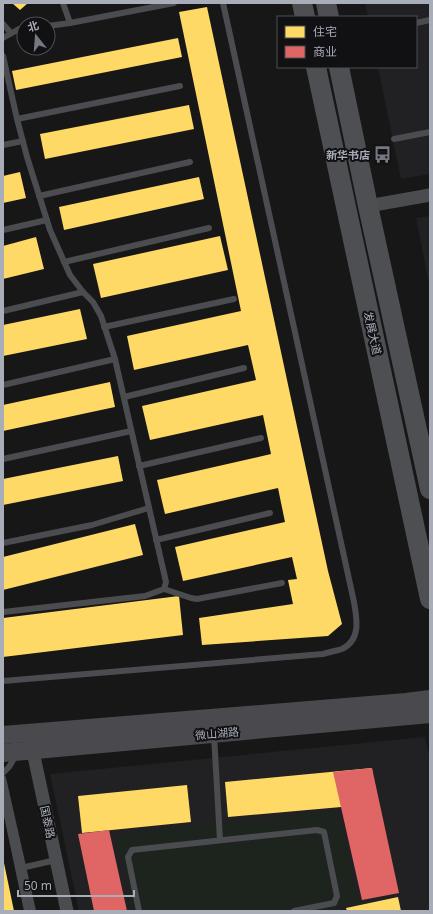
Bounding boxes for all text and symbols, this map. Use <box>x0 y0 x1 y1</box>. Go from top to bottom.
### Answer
north arrow <box>16 16 56 56</box>
legend <box>277 16 417 68</box>
text: 北 <box>25 17 40 35</box>
text: 住宅 <box>313 23 337 40</box>
text: 商业 <box>313 43 337 60</box>
bus stop icon: 新华书店 <box>373 144 393 164</box>
place label: 新华书店 <box>326 147 370 162</box>
street label: 发展大道 <box>361 310 385 356</box>
street label: 微山湖路 <box>193 724 240 742</box>
street label: 国泰路 <box>37 804 59 840</box>
scale bar <box>18 872 134 898</box>
text: 50 m <box>24 877 52 894</box>

